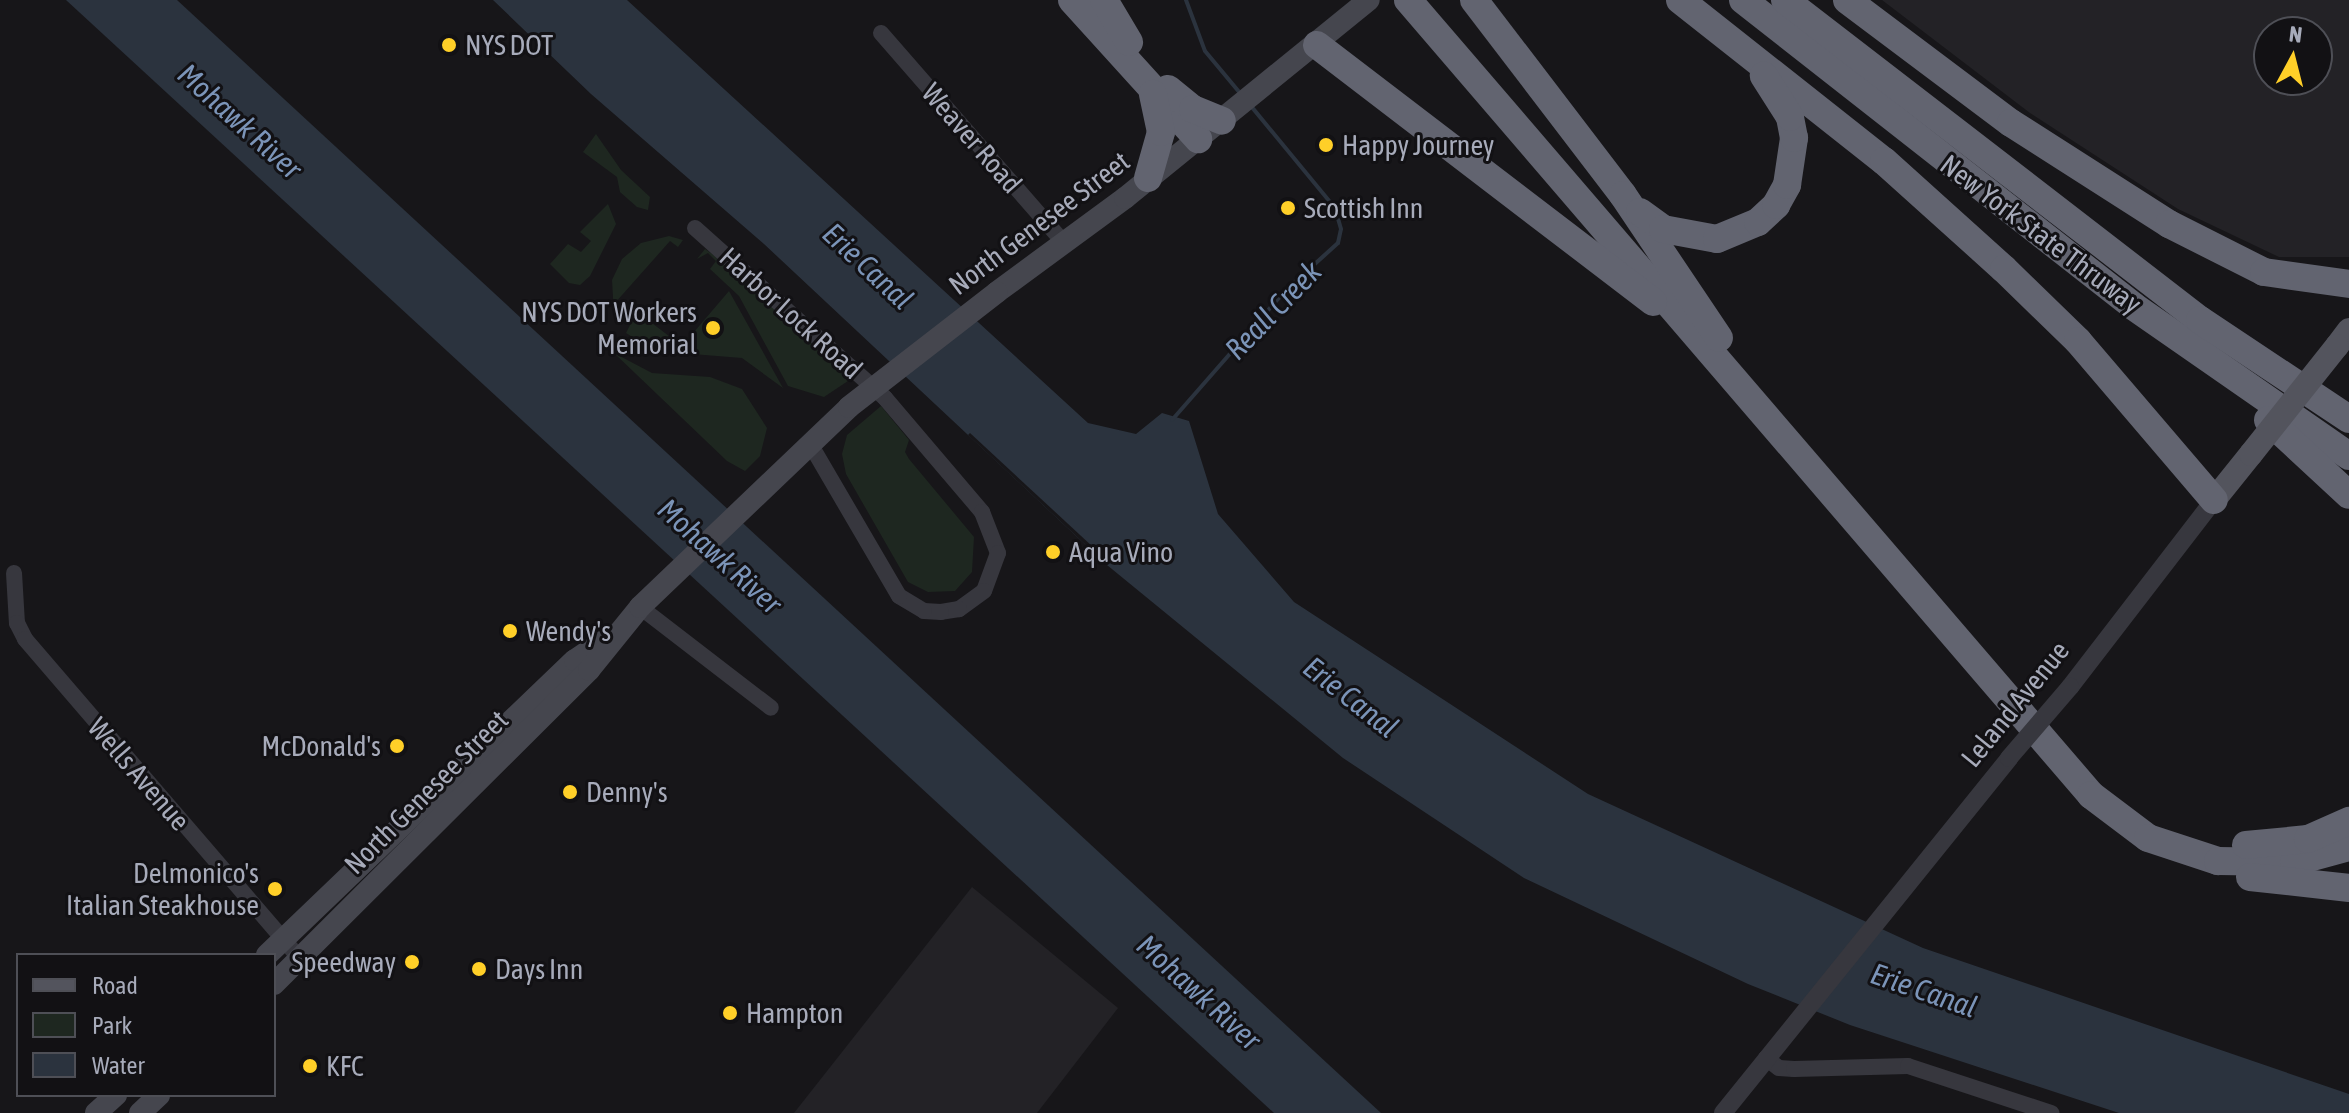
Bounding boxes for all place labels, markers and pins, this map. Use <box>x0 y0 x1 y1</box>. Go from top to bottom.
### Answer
place label: NYS DOT <box>465 28 553 62</box>
marker: NYS DOT <box>440 36 458 54</box>
place label: Happy Journey <box>1342 128 1494 162</box>
marker: Happy Journey <box>1317 136 1335 154</box>
place label: Scottish Inn <box>1304 191 1423 225</box>
marker: Scottish Inn <box>1279 199 1297 217</box>
place label: NYS DOT Workers Memorial <box>521 295 697 361</box>
marker: NYS DOT Workers Memorial <box>704 319 722 337</box>
place label: Aqua Vino <box>1069 535 1173 569</box>
marker: Aqua Vino <box>1044 543 1062 561</box>
place label: Wendy's <box>526 614 611 648</box>
marker: Wendy's <box>501 622 519 640</box>
place label: McDonald's <box>262 729 381 763</box>
marker: McDonald's <box>388 737 406 755</box>
place label: Denny's <box>586 775 668 809</box>
marker: Denny's <box>561 783 579 801</box>
place label: Delmonico's Italian Steakhouse <box>66 856 259 922</box>
marker: Delmonico's Italian Steakhouse <box>266 880 284 898</box>
place label: Speedway <box>292 945 396 979</box>
place label: Days Inn <box>495 952 583 986</box>
marker: Speedway <box>403 953 421 971</box>
marker: Days Inn <box>470 960 488 978</box>
place label: Hampton <box>746 996 843 1030</box>
marker: Hampton <box>721 1004 739 1022</box>
place label: KFC <box>326 1049 364 1083</box>
marker: KFC <box>301 1057 319 1075</box>

